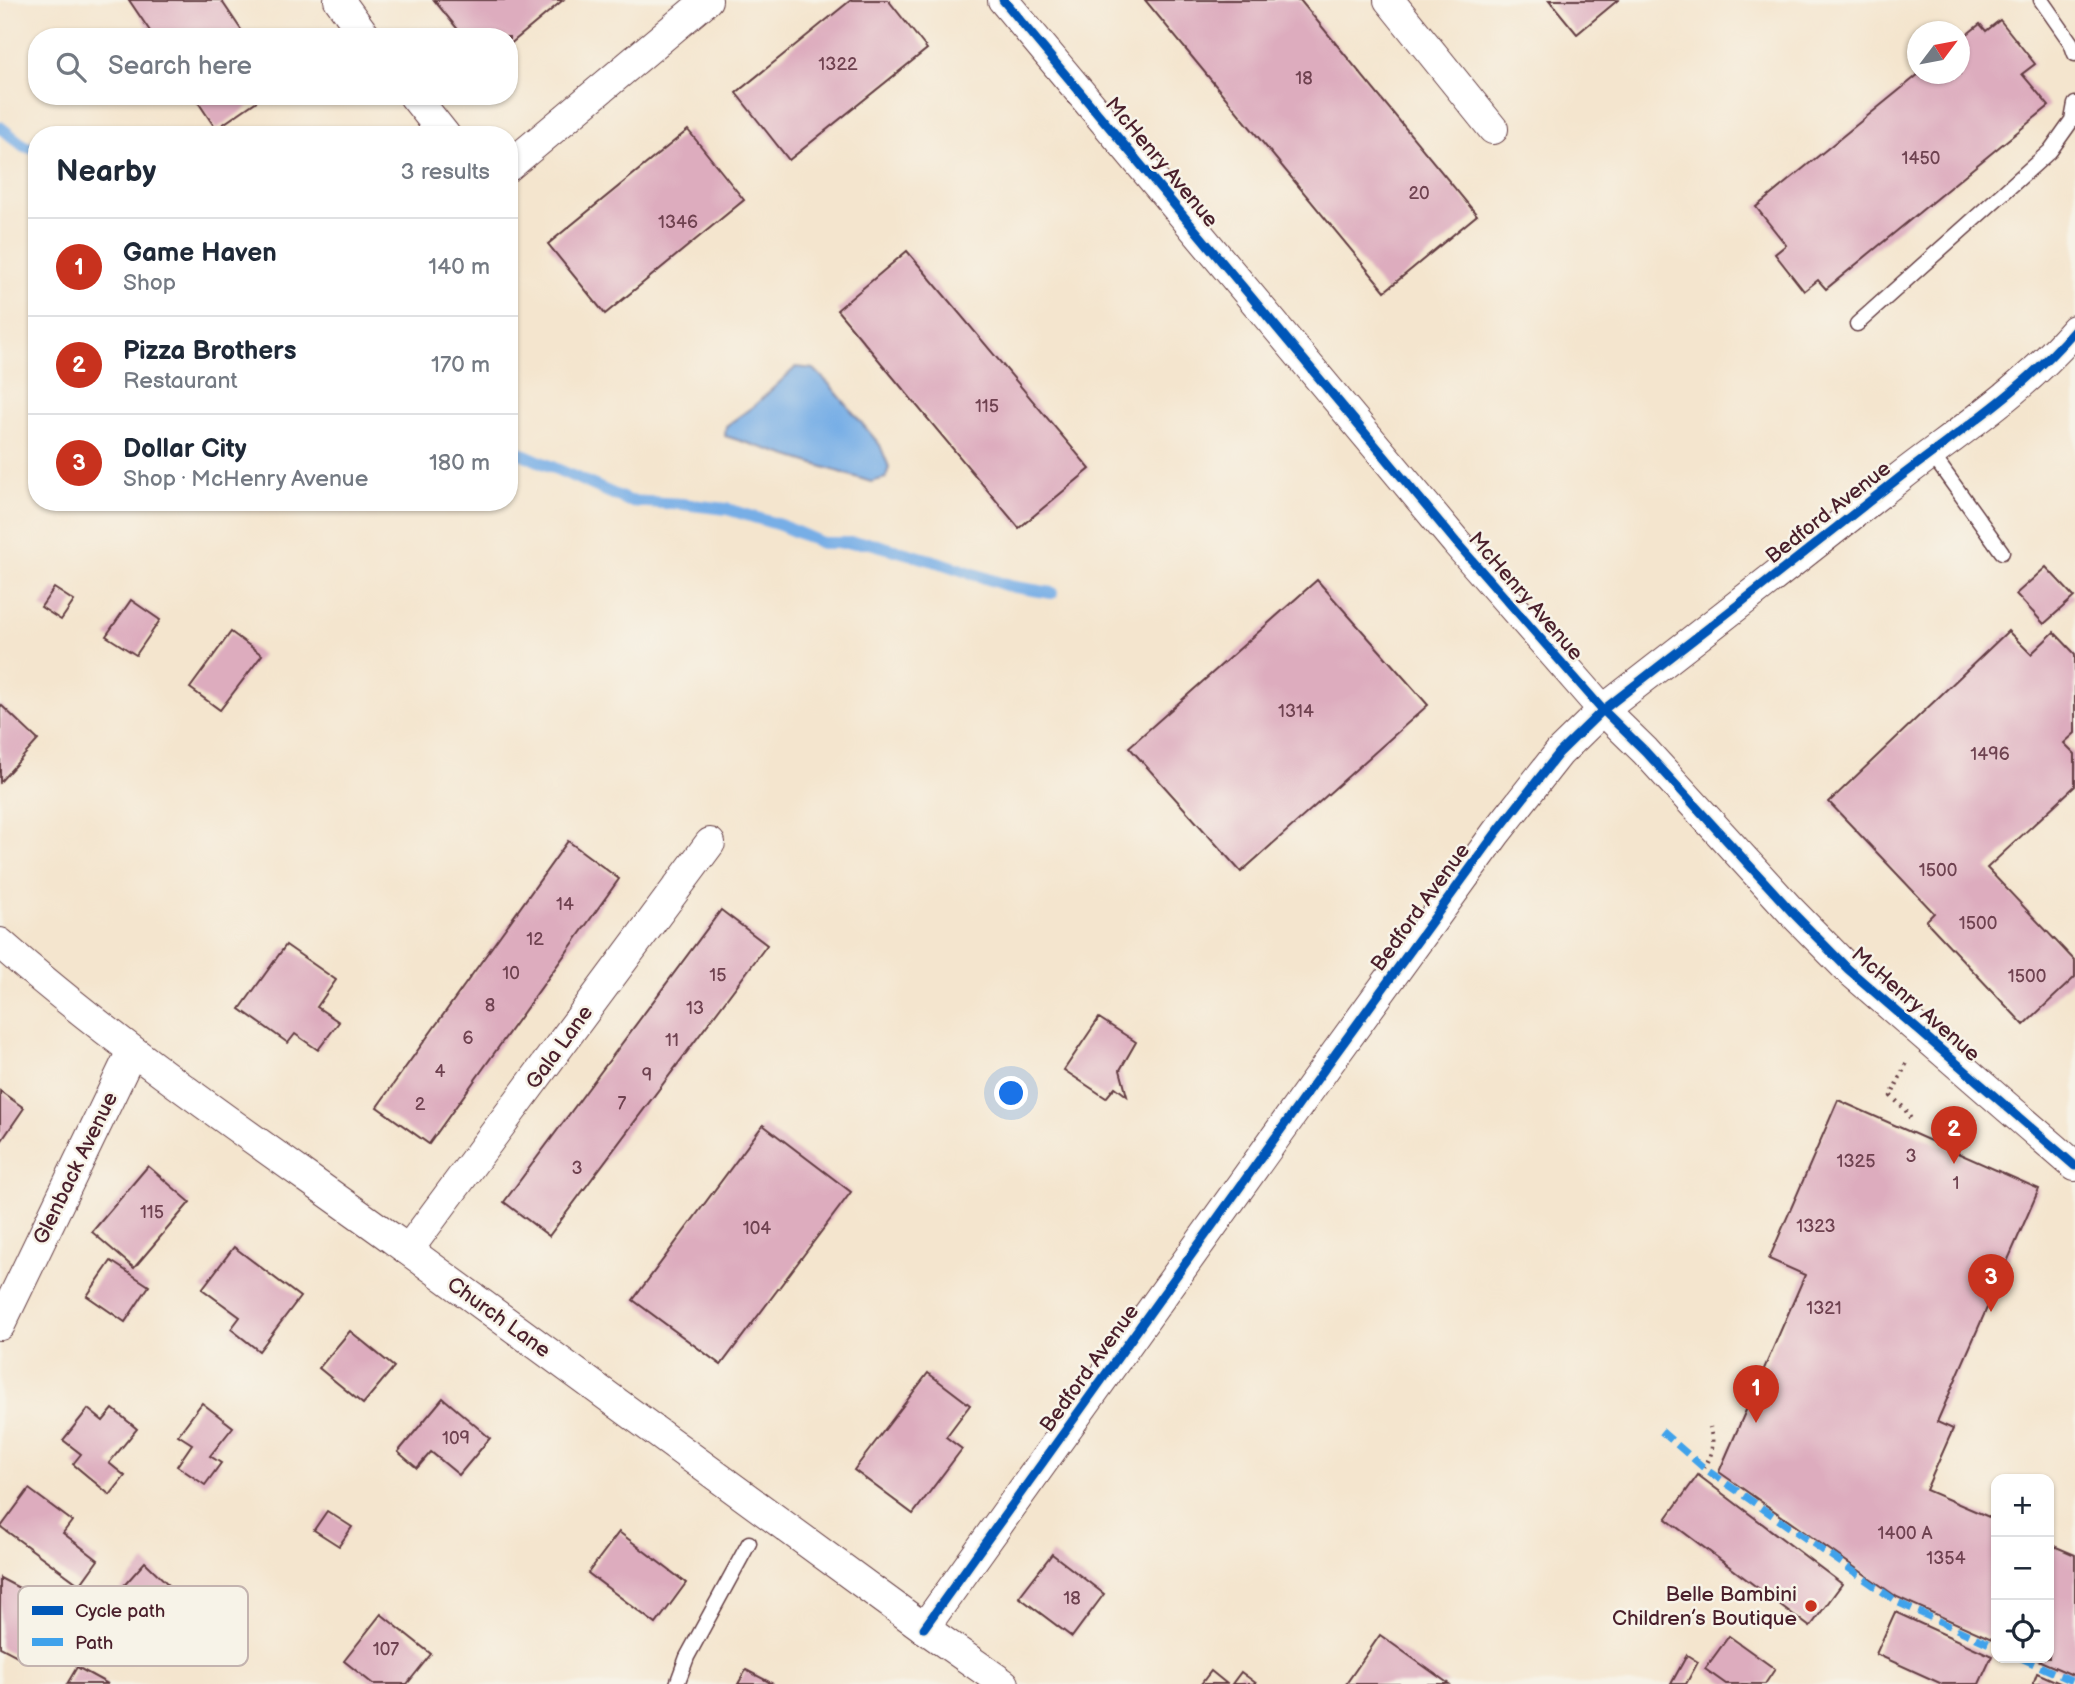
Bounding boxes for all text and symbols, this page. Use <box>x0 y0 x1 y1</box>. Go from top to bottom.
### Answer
north arrow <box>1907 21 1970 84</box>
search box <box>28 28 518 105</box>
icon: search <box>52 48 90 86</box>
text: Search here <box>108 51 252 82</box>
house number: 1322 <box>818 54 858 75</box>
house number: 18 <box>1295 68 1313 89</box>
street label: McHenry Avenue <box>1100 92 1223 232</box>
house number: 1450 <box>1902 148 1940 169</box>
text: Nearby <box>56 154 156 190</box>
text: 3 results <box>401 158 490 186</box>
house number: 20 <box>1408 183 1430 204</box>
house number: 1346 <box>658 212 698 233</box>
text: Game Haven <box>123 238 277 269</box>
text: 1 <box>74 253 84 281</box>
text: 140 m <box>428 253 490 281</box>
text: Shop <box>123 269 176 297</box>
text: Pizza Brothers <box>123 336 296 367</box>
text: 2 <box>72 351 86 379</box>
text: 170 m <box>431 351 490 379</box>
text: Restaurant <box>123 367 237 395</box>
house number: 115 <box>975 396 999 417</box>
text: Dollar City <box>123 434 247 465</box>
text: 3 <box>72 449 86 477</box>
text: 180 m <box>429 449 490 477</box>
street label: Bedford Avenue <box>1761 456 1896 569</box>
text: Shop · McHenry Avenue <box>123 465 368 493</box>
street label: McHenry Avenue <box>1463 527 1588 666</box>
house number: 1314 <box>1278 701 1314 722</box>
house number: 1496 <box>1970 744 2010 765</box>
street label: Bedford Avenue <box>1366 839 1475 976</box>
house number: 1500 <box>1919 860 1957 881</box>
house number: 14 <box>556 894 574 915</box>
house number: 1500 <box>1959 913 1997 934</box>
house number: 12 <box>526 929 544 950</box>
street label: McHenry Avenue <box>1846 942 1985 1067</box>
house number: 10 <box>502 963 520 984</box>
house number: 15 <box>709 965 727 986</box>
house number: 1500 <box>2008 966 2046 987</box>
house number: 8 <box>485 995 495 1016</box>
house number: 13 <box>686 998 704 1019</box>
street label: Gala Lane <box>521 1001 598 1094</box>
house number: 6 <box>463 1028 474 1049</box>
house number: 11 <box>665 1030 679 1051</box>
house number: 4 <box>435 1061 446 1082</box>
house number: 9 <box>642 1065 652 1086</box>
your location <box>994 1076 1028 1110</box>
street label: Glenback Avenue <box>28 1088 123 1248</box>
house number: 7 <box>618 1093 627 1114</box>
house number: 2 <box>415 1094 426 1115</box>
pin: 2 <box>1931 1106 1977 1164</box>
house number: 3 <box>1905 1146 1917 1167</box>
house number: 1325 <box>1837 1151 1875 1172</box>
house number: 3 <box>571 1158 583 1179</box>
house number: 1 <box>1953 1173 1959 1194</box>
house number: 115 <box>140 1202 164 1223</box>
house number: 1323 <box>1796 1216 1836 1237</box>
house number: 104 <box>743 1218 771 1239</box>
pin: 3 <box>1968 1254 2014 1312</box>
street label: Church Lane <box>442 1272 555 1363</box>
house number: 1321 <box>1806 1298 1842 1319</box>
street label: Bedford Avenue <box>1035 1300 1144 1437</box>
pin: 1 <box>1733 1365 1779 1423</box>
house number: 109 <box>442 1428 470 1449</box>
map controls <box>1991 1474 2054 1663</box>
button: + <box>1991 1474 2054 1537</box>
house number: 1400 A <box>1878 1523 1932 1544</box>
button: − <box>1991 1537 2054 1600</box>
house number: 1354 <box>1926 1548 1966 1569</box>
place label: Belle Bambini Children’s Boutique <box>1612 1582 1797 1631</box>
legend <box>18 1586 248 1666</box>
house number: 18 <box>1063 1588 1081 1609</box>
marker: Belle Bambini Children’s Boutique <box>1803 1598 1819 1614</box>
text: Cycle path <box>75 1600 165 1623</box>
button: locate <box>1991 1600 2054 1663</box>
text: Path <box>75 1632 113 1655</box>
house number: 107 <box>373 1639 399 1660</box>

